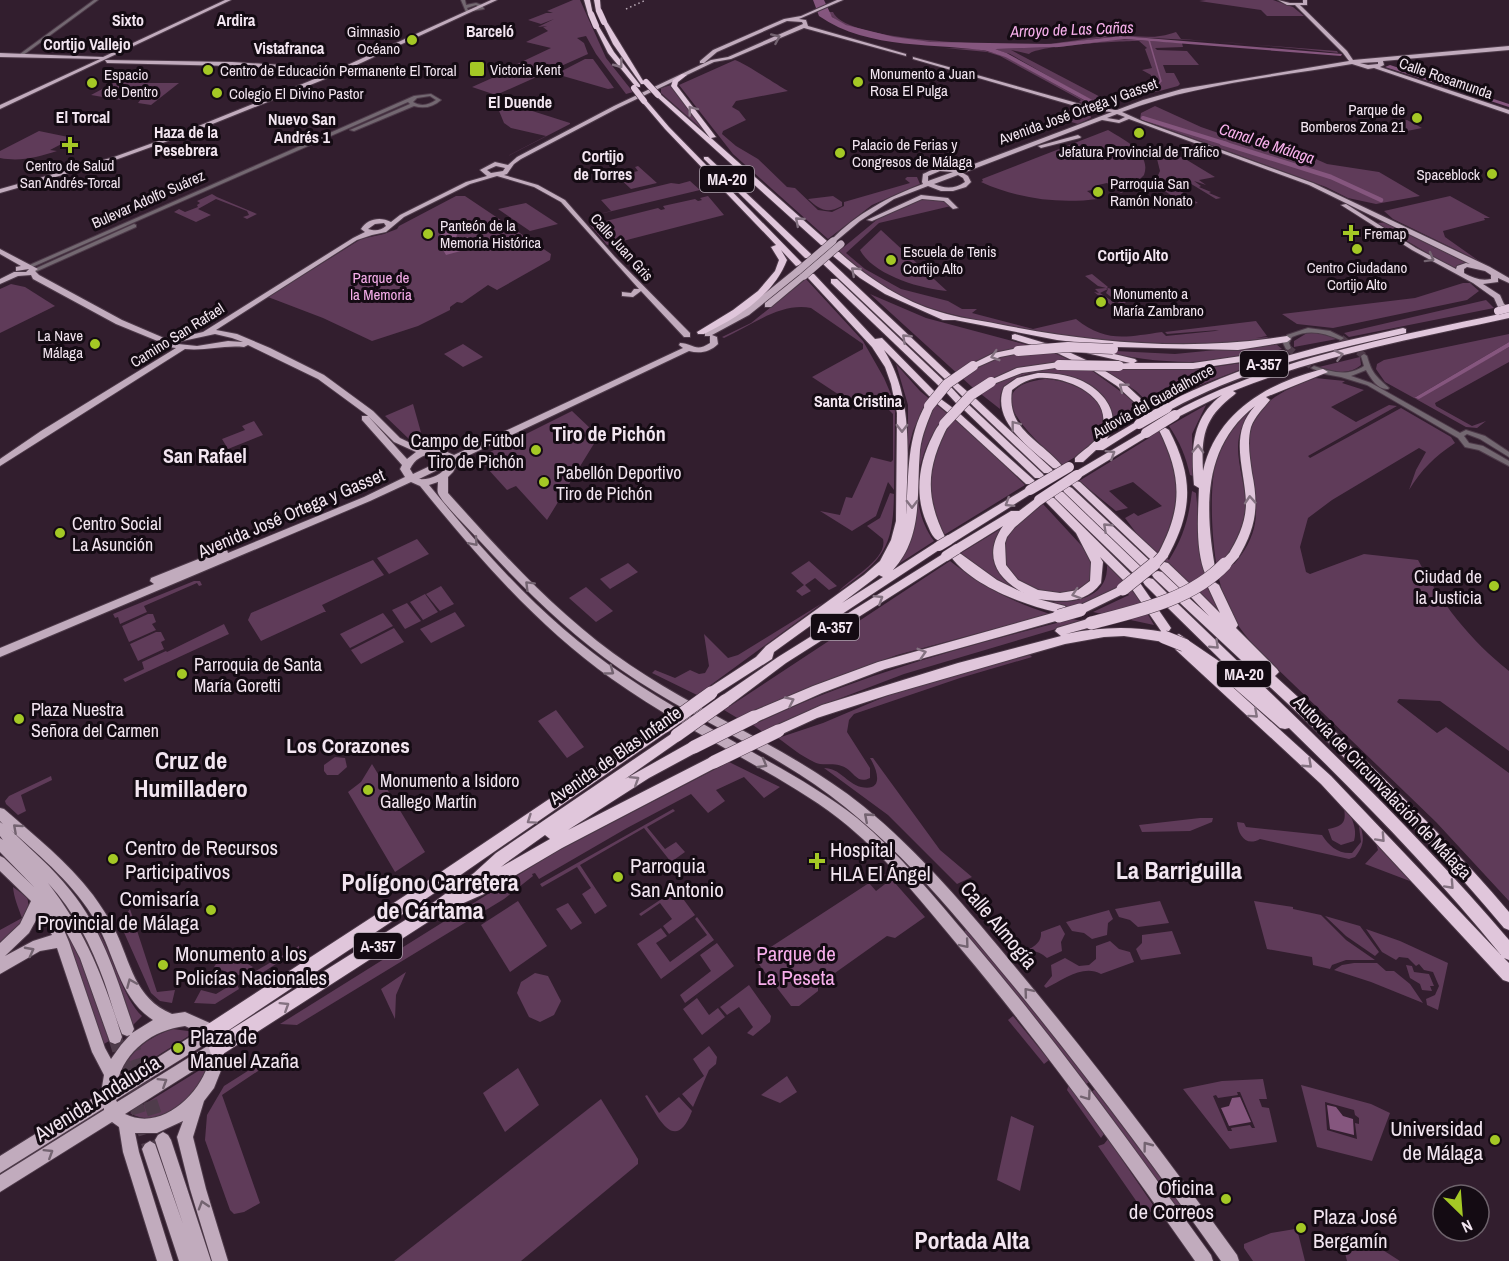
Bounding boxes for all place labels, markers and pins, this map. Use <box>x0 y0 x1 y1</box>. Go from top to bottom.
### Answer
place label: Gimnasio Océano <box>347 21 400 59</box>
marker: Gimnasio Océano <box>405 33 419 47</box>
place label: Victoria Kent <box>490 59 561 80</box>
place label: Centro de Educación Permanente El Torcal <box>220 60 456 81</box>
marker: Victoria Kent <box>468 60 486 78</box>
marker: Centro de Educación Permanente El Torcal <box>201 63 215 77</box>
place label: Monumento a Juan Rosa El Pulga <box>870 63 975 101</box>
place label: Espacio de Dentro <box>104 64 158 102</box>
marker: Monumento a Juan Rosa El Pulga <box>851 75 865 89</box>
marker: Espacio de Dentro <box>85 76 99 90</box>
place label: Colegio El Divino Pastor <box>229 83 364 104</box>
marker: Colegio El Divino Pastor <box>210 86 224 100</box>
place label: Parque de Bomberos Zona 21 <box>1300 99 1405 137</box>
marker: Parque de Bomberos Zona 21 <box>1410 111 1424 125</box>
marker: Jefatura Provincial de Tráfico <box>1132 126 1146 140</box>
place label: Palacio de Ferias y Congresos de Málaga <box>852 134 972 172</box>
marker: Centro de Salud San Andrés-Torcal <box>61 136 79 154</box>
place label: Jefatura Provincial de Tráfico <box>1059 141 1220 162</box>
marker: Palacio de Ferias y Congresos de Málaga <box>833 146 847 160</box>
place label: Centro de Salud San Andrés-Torcal <box>20 155 120 193</box>
place label: Spaceblock <box>1416 164 1481 185</box>
marker: Spaceblock <box>1485 167 1499 181</box>
place label: Parroquia San Ramón Nonato <box>1110 173 1193 211</box>
marker: Parroquia San Ramón Nonato <box>1091 185 1105 199</box>
place label: Panteón de la Memoria Histórica <box>440 215 541 253</box>
place label: Fremap <box>1364 223 1407 244</box>
marker: Fremap <box>1342 224 1360 242</box>
marker: Panteón de la Memoria Histórica <box>421 227 435 241</box>
place label: Escuela de Tenis Cortijo Alto <box>903 241 996 279</box>
marker: Centro Ciudadano Cortijo Alto <box>1350 242 1364 256</box>
marker: Escuela de Tenis Cortijo Alto <box>884 253 898 267</box>
place label: Centro Ciudadano Cortijo Alto <box>1307 257 1407 295</box>
place label: Monumento a María Zambrano <box>1113 283 1204 321</box>
marker: Monumento a María Zambrano <box>1094 295 1108 309</box>
place label: La Nave Málaga <box>37 325 83 363</box>
marker: La Nave Málaga <box>88 337 102 351</box>
place label: Campo de Fútbol Tiro de Pichón <box>411 428 524 474</box>
marker: Campo de Fútbol Tiro de Pichón <box>529 443 543 457</box>
place label: Pabellón Deportivo Tiro de Pichón <box>556 460 682 506</box>
marker: Pabellón Deportivo Tiro de Pichón <box>537 475 551 489</box>
place label: Centro Social La Asunción <box>72 511 161 557</box>
marker: Centro Social La Asunción <box>53 526 67 540</box>
place label: Ciudad de la Justicia <box>1414 564 1482 610</box>
marker: Ciudad de la Justicia <box>1487 579 1501 593</box>
place label: Parroquia de Santa María Goretti <box>194 652 322 698</box>
marker: Parroquia de Santa María Goretti <box>175 667 189 681</box>
place label: Plaza Nuestra Señora del Carmen <box>31 697 159 743</box>
marker: Plaza Nuestra Señora del Carmen <box>12 712 26 726</box>
place label: Monumento a Isidoro Gallego Martín <box>380 768 519 814</box>
marker: Monumento a Isidoro Gallego Martín <box>361 783 375 797</box>
place label: Centro de Recursos Participativos <box>125 833 278 886</box>
place label: Hospital HLA El Ángel <box>830 835 931 888</box>
place label: Parroquia San Antonio <box>630 851 724 904</box>
marker: Centro de Recursos Participativos <box>106 852 120 866</box>
marker: Hospital HLA El Ángel <box>808 852 826 870</box>
marker: Parroquia San Antonio <box>611 870 625 884</box>
place label: Comisaría Provincial de Málaga <box>37 884 199 937</box>
marker: Comisaría Provincial de Málaga <box>204 903 218 917</box>
place label: Monumento a los Policías Nacionales <box>175 939 327 992</box>
marker: Monumento a los Policías Nacionales <box>156 958 170 972</box>
place label: Plaza de Manuel Azaña <box>190 1022 300 1075</box>
marker: Plaza de Manuel Azaña <box>171 1041 185 1055</box>
place label: Universidad de Málaga <box>1390 1114 1483 1167</box>
marker: Universidad de Málaga <box>1488 1133 1502 1147</box>
place label: Oficina de Correos <box>1129 1173 1214 1226</box>
marker: Oficina de Correos <box>1219 1192 1233 1206</box>
place label: Plaza José Bergamín <box>1313 1202 1397 1255</box>
marker: Plaza José Bergamín <box>1294 1221 1308 1235</box>

